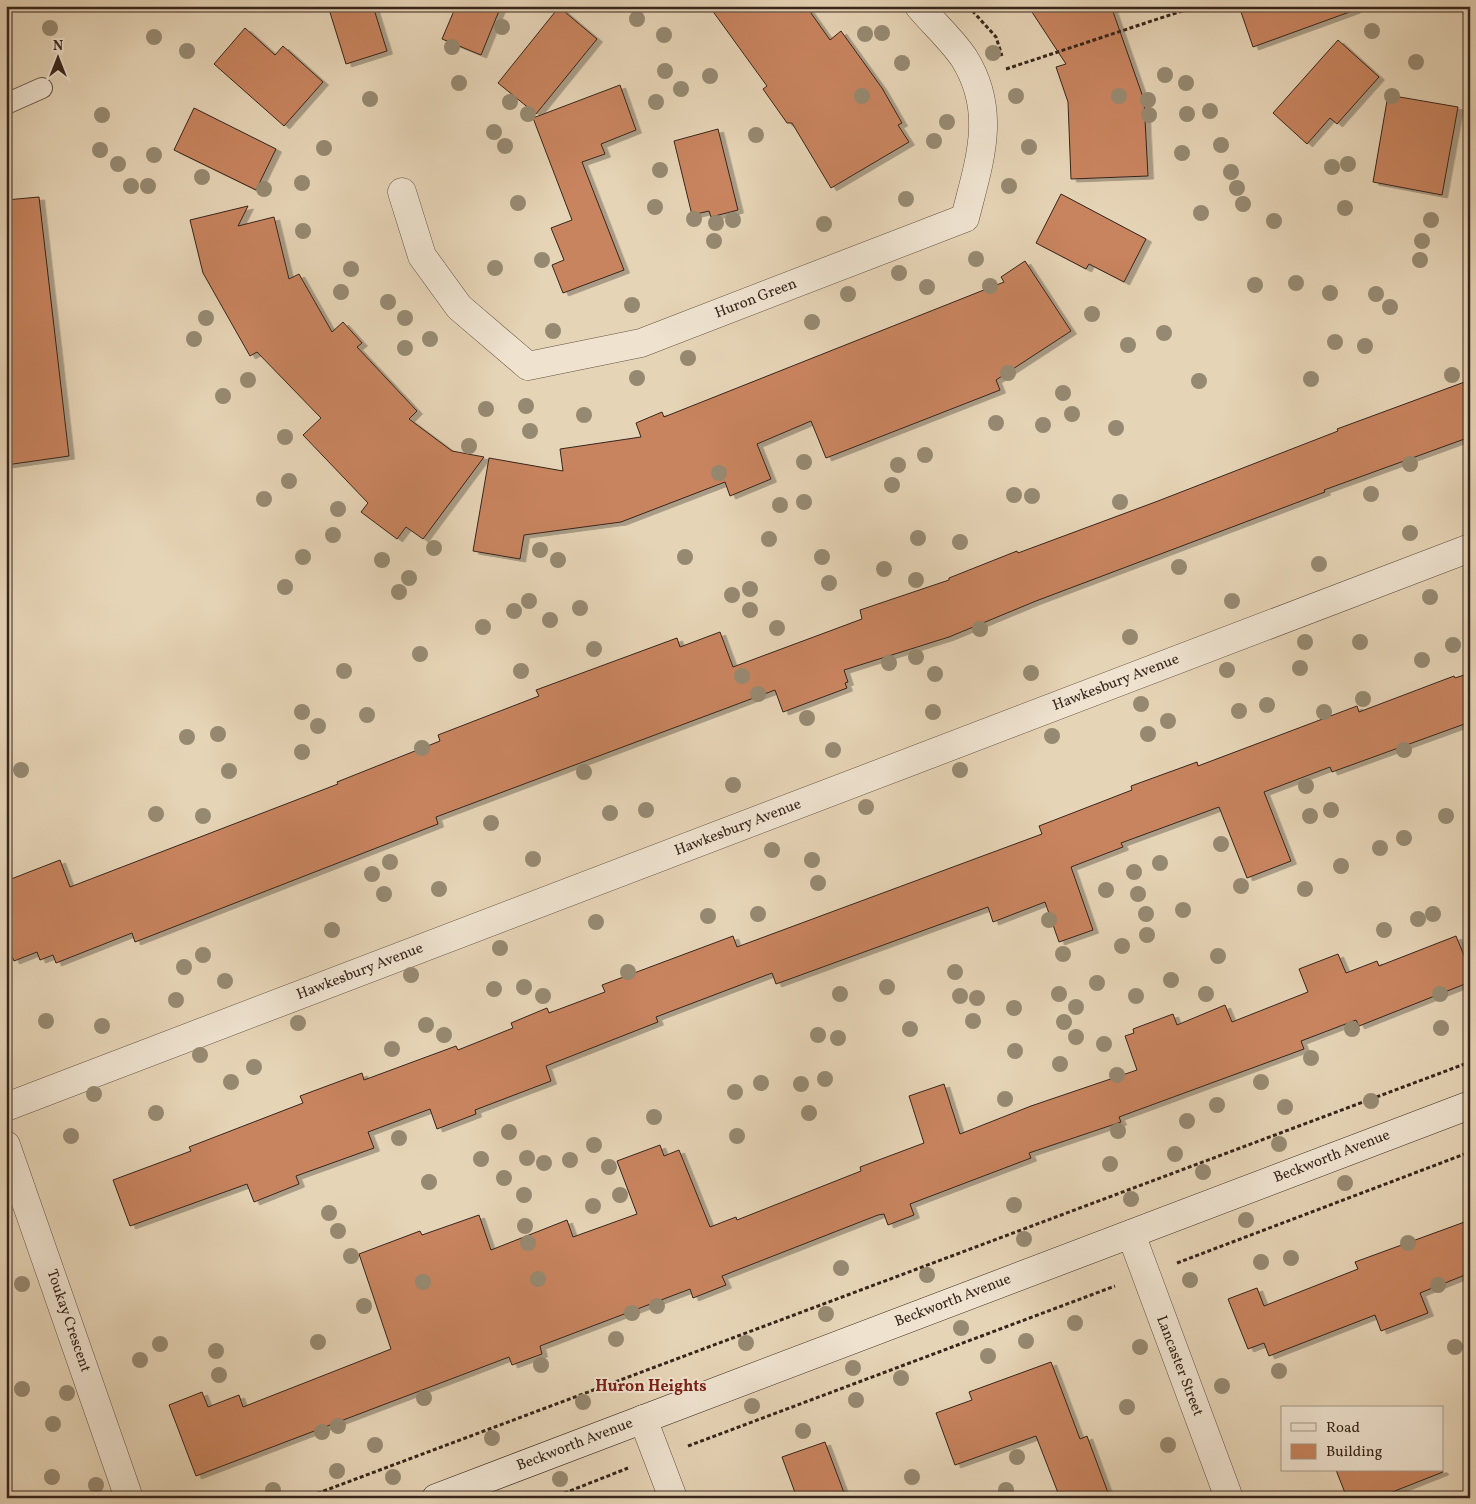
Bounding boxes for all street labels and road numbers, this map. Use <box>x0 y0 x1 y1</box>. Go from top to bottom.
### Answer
street label: Huron Green <box>712 274 800 324</box>
street label: Hawkesbury Avenue <box>1050 649 1182 717</box>
street label: Hawkesbury Avenue <box>672 794 804 862</box>
street label: Hawkesbury Avenue <box>294 938 426 1006</box>
street label: Beckworth Avenue <box>1271 1125 1393 1189</box>
street label: Toukay Crescent <box>41 1267 95 1375</box>
street label: Beckworth Avenue <box>892 1269 1014 1333</box>
street label: Lancaster Street <box>1150 1313 1208 1419</box>
street label: Beckworth Avenue <box>514 1413 636 1477</box>

